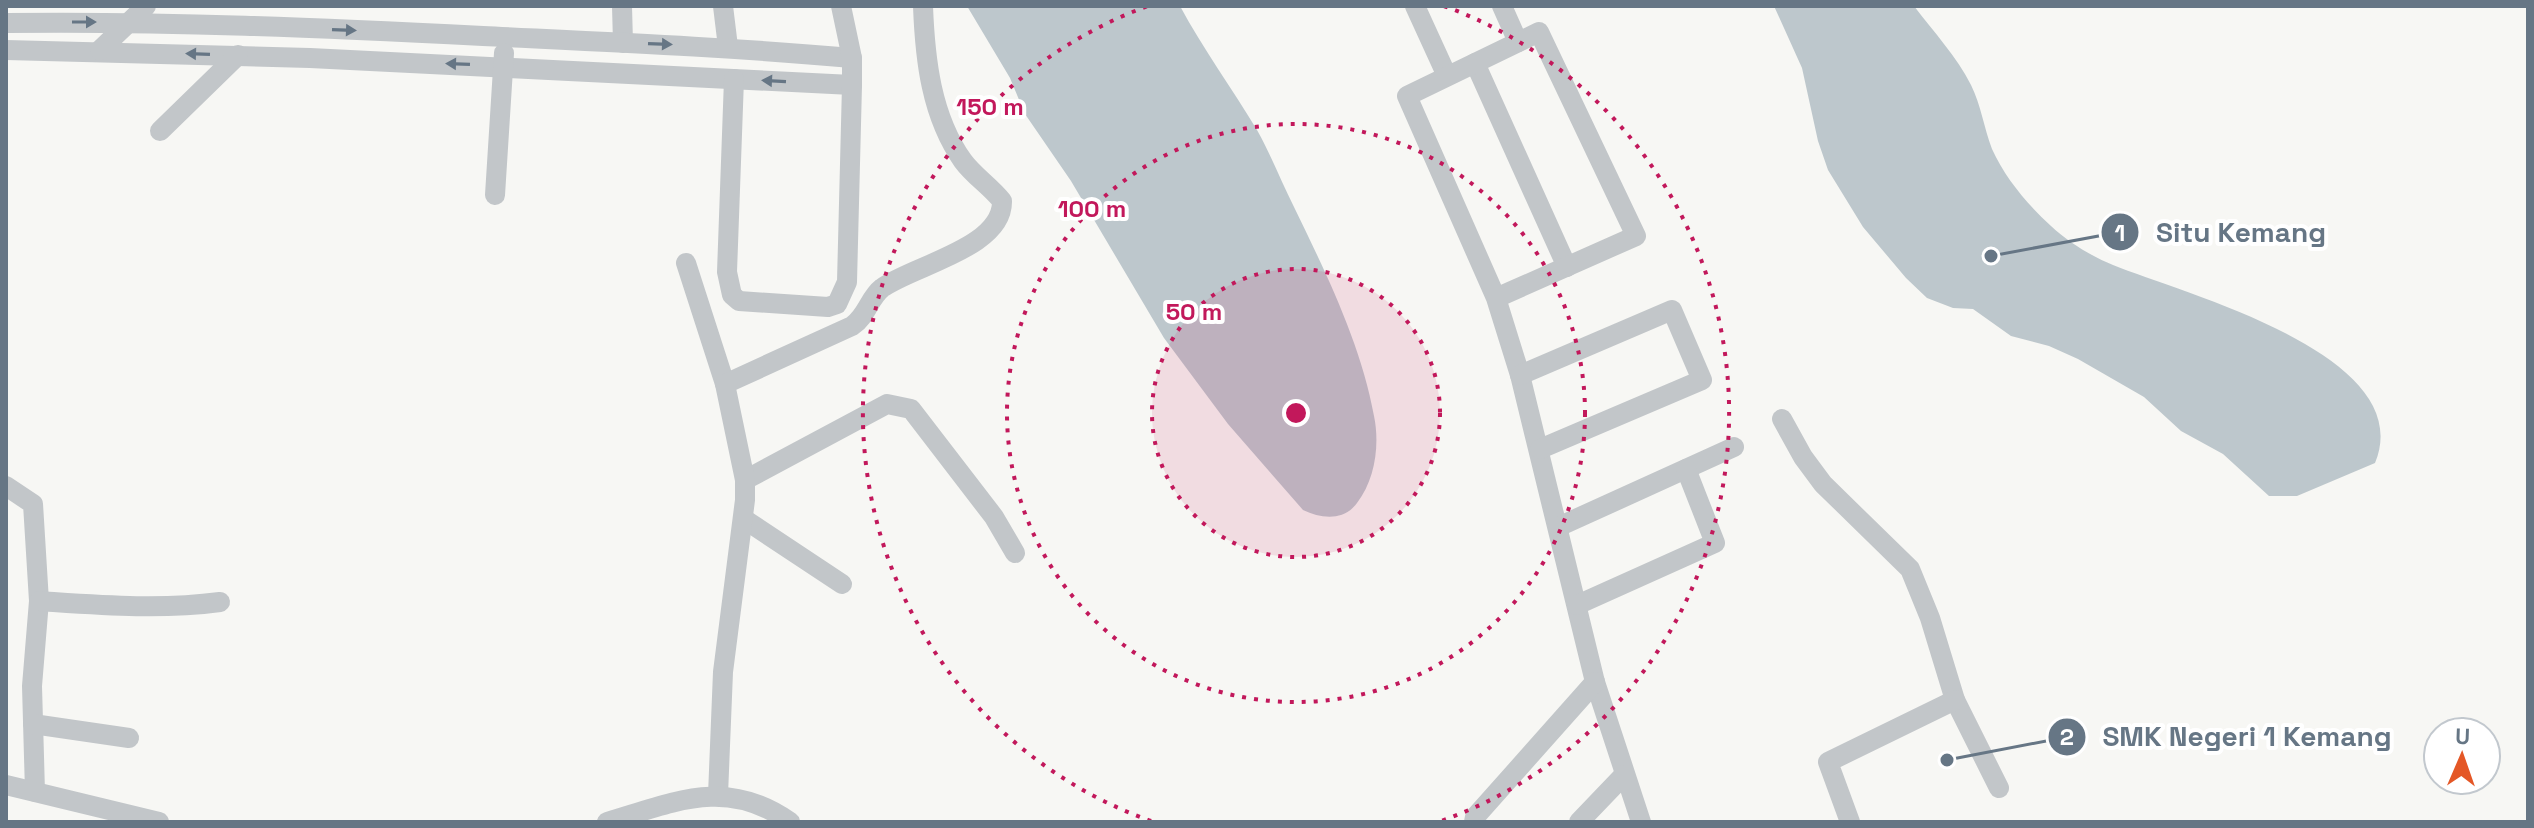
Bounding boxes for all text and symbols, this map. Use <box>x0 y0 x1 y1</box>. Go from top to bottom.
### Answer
one-way arrow <box>72 16 97 28</box>
one-way arrow <box>332 24 357 37</box>
one-way arrow <box>648 38 673 51</box>
one-way arrow <box>185 47 210 60</box>
one-way arrow <box>445 58 470 71</box>
one-way arrow <box>761 74 786 87</box>
text: 150 m <box>956 91 1024 122</box>
text: 100 m <box>1058 193 1126 224</box>
callout: Situ Kemang <box>2100 206 2342 258</box>
text: Situ Kemang <box>2156 214 2326 250</box>
text: 1 <box>2115 217 2125 248</box>
text: 50 m <box>1166 296 1222 327</box>
centre of rings <box>1282 399 1310 427</box>
callout: SMK Negeri 1 Kemang <box>2047 711 2408 763</box>
north arrow <box>2422 716 2502 796</box>
text: SMK Negeri 1 Kemang <box>2102 718 2392 754</box>
text: 2 <box>2060 721 2074 752</box>
text: U <box>2455 722 2471 750</box>

